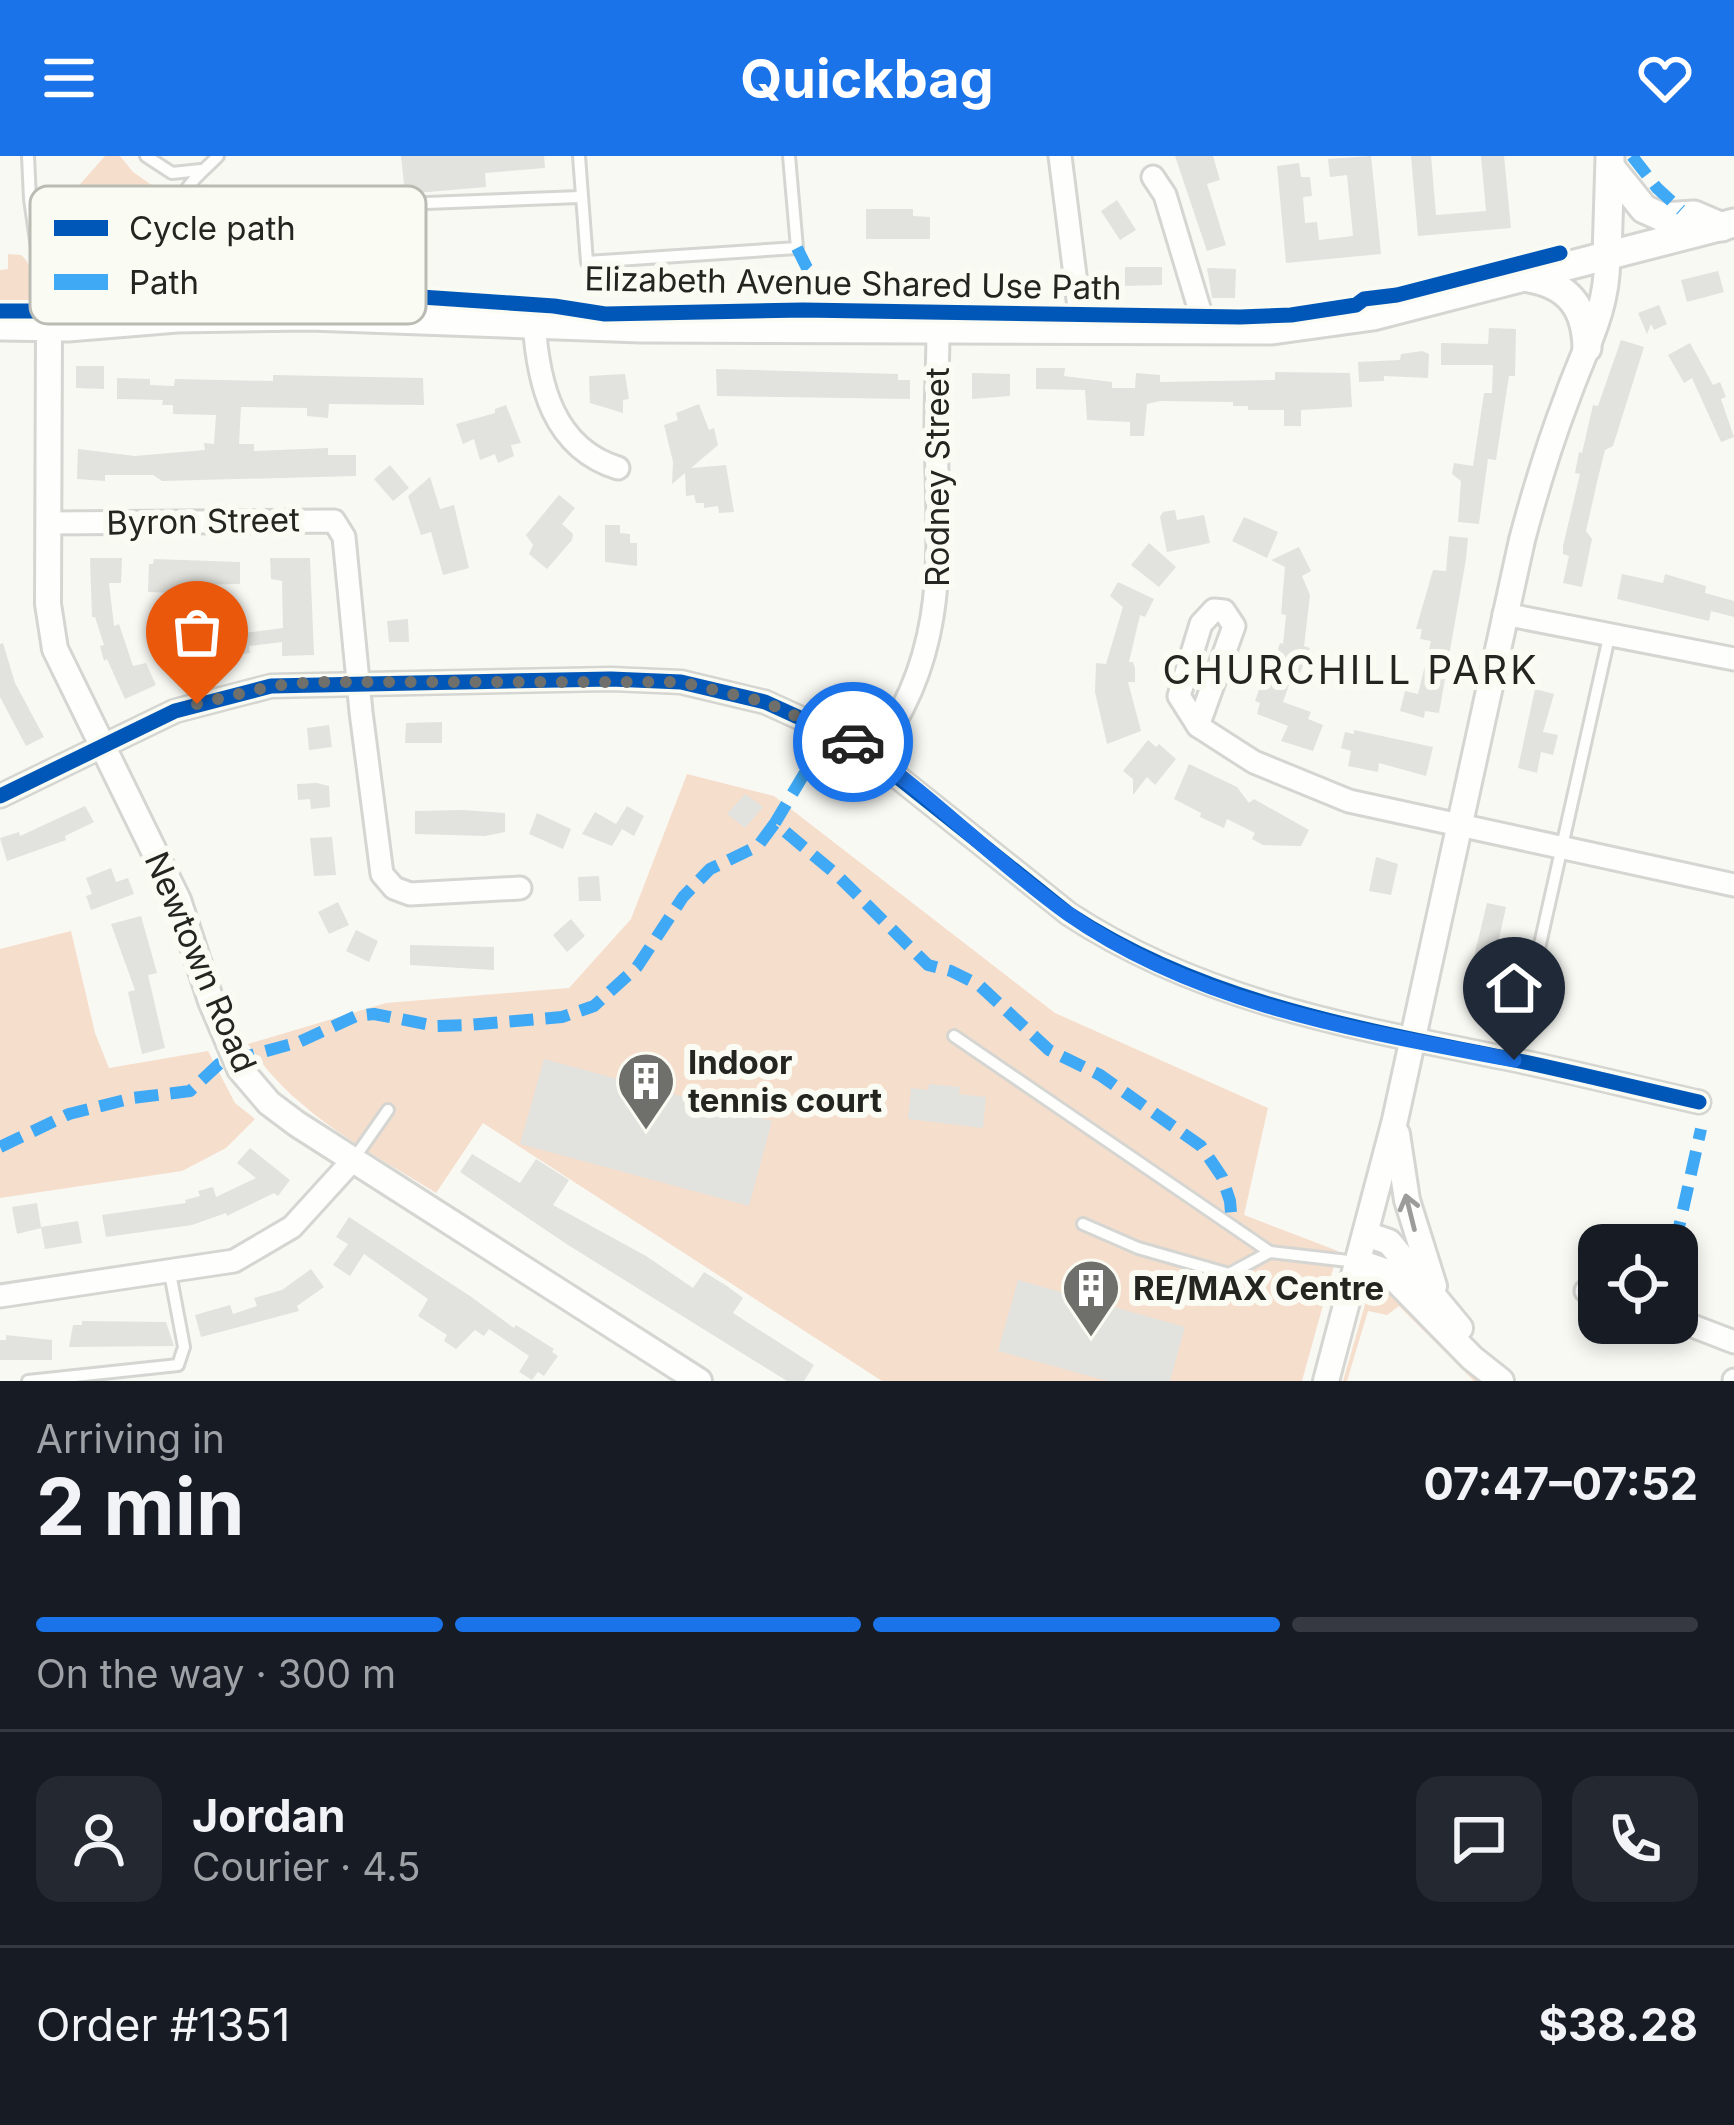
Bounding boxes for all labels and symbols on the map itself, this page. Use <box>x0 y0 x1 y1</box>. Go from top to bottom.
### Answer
legend <box>30 186 426 324</box>
text: Cycle path <box>129 208 296 248</box>
street label: Elizabeth Avenue Shared Use Path <box>584 258 1122 308</box>
text: Path <box>129 262 199 302</box>
street label: Rodney Street <box>917 367 957 587</box>
street label: Byron Street <box>106 499 300 543</box>
pin <box>146 581 248 704</box>
district label: CHURCHILL PARK <box>1163 646 1539 693</box>
courier <box>793 682 913 802</box>
street label: Newtown Road <box>137 846 265 1078</box>
pin <box>1463 937 1565 1060</box>
place label: Indoor tennis court <box>688 1042 882 1120</box>
building icon: Indoor tennis court <box>615 1050 677 1132</box>
one-way arrow <box>1398 1193 1420 1231</box>
building icon: RE/MAX Centre <box>1060 1257 1122 1339</box>
place label: RE/MAX Centre <box>1133 1268 1384 1308</box>

